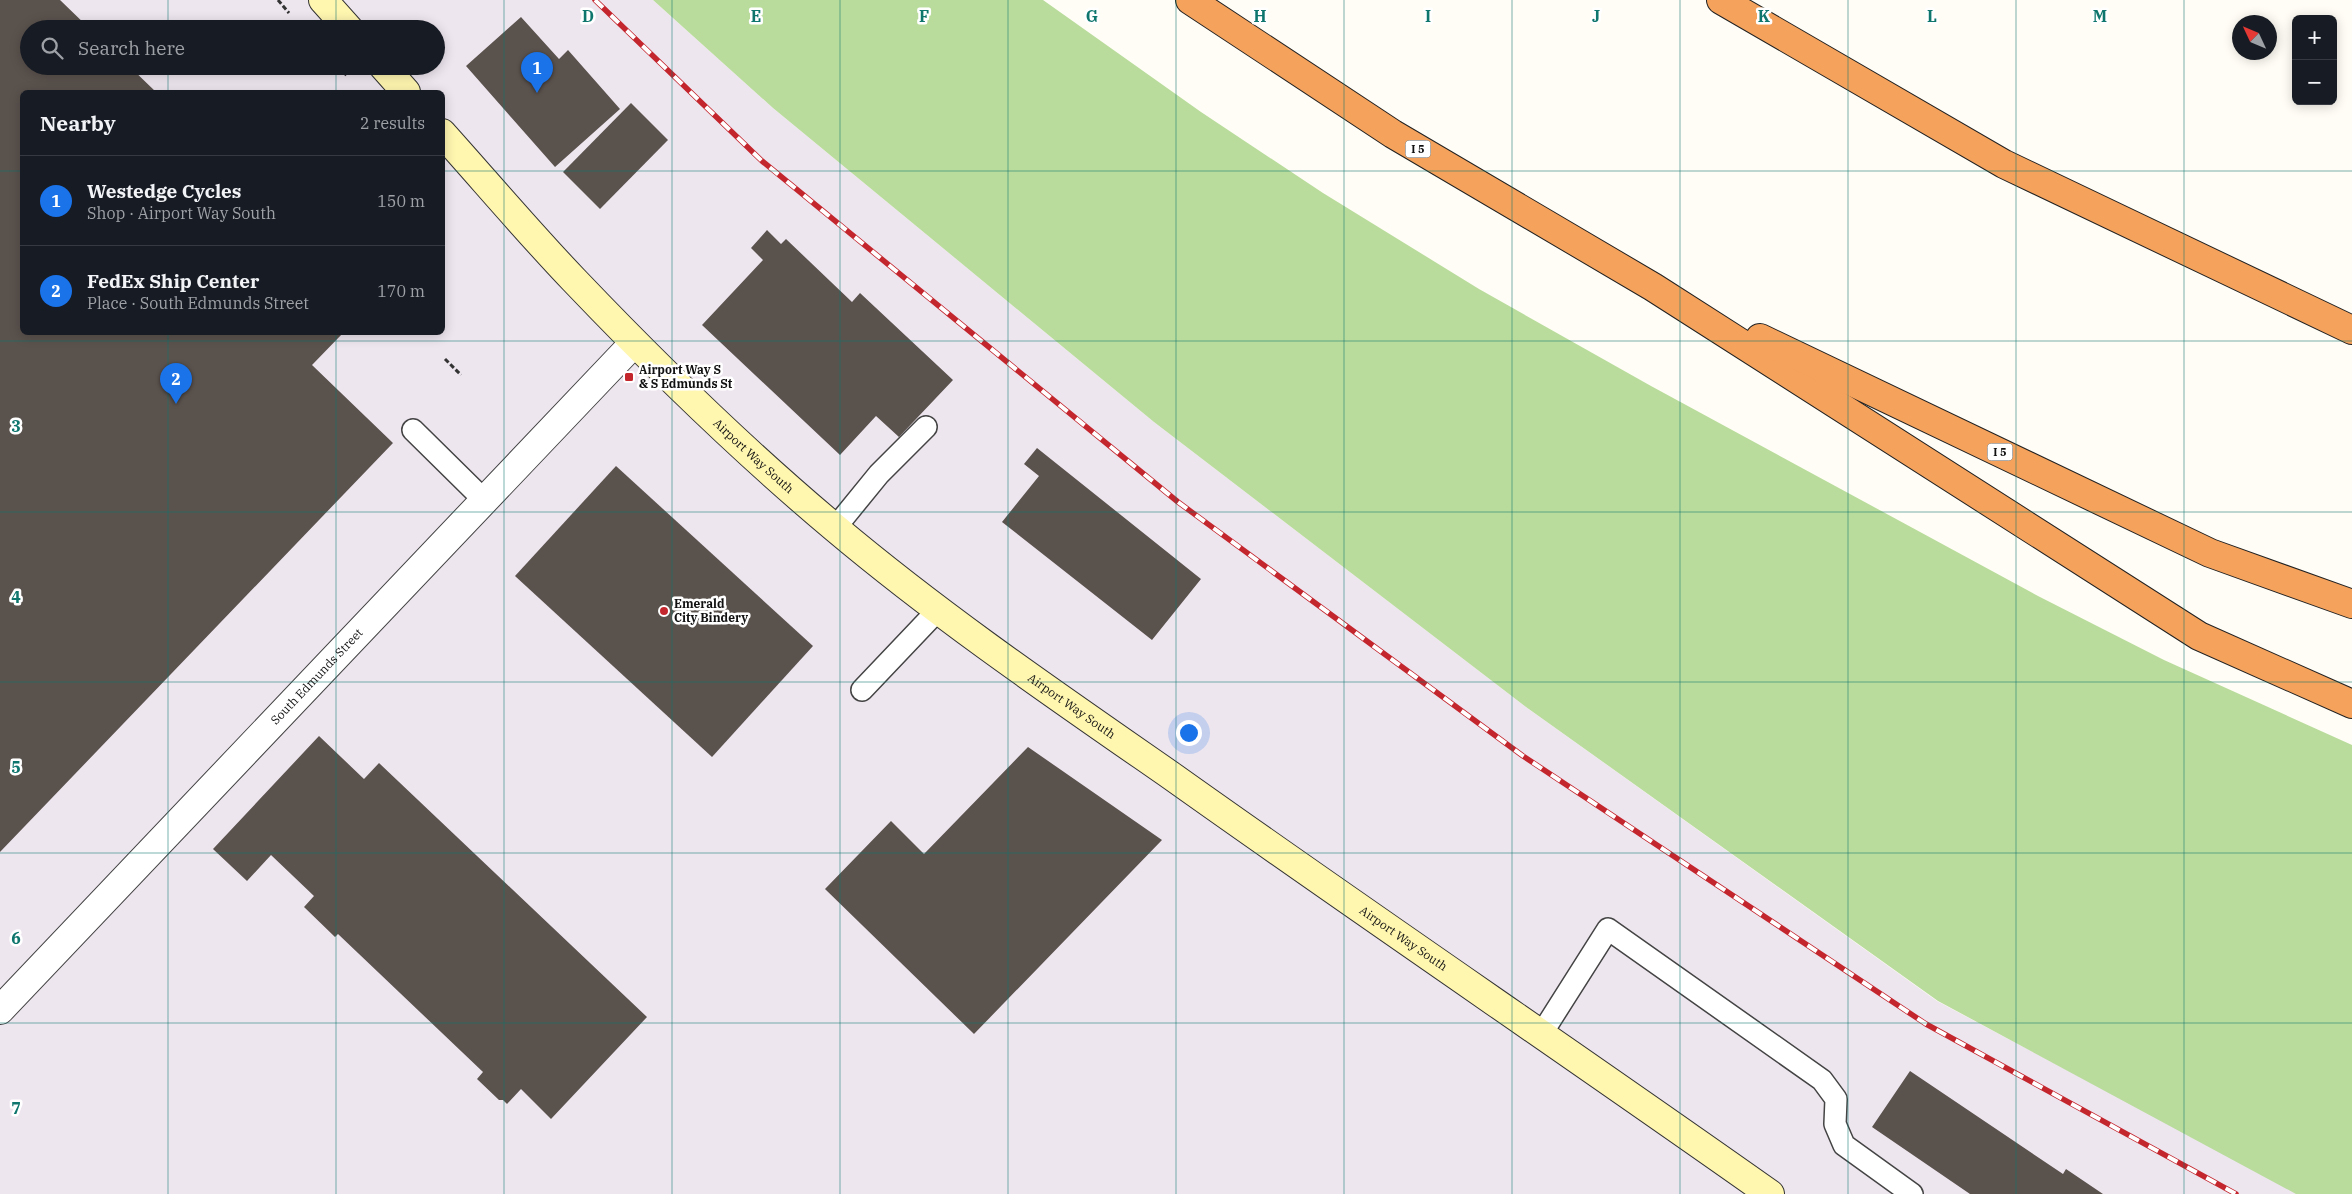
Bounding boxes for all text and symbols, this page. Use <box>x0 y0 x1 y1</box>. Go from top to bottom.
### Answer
text: D <box>582 6 594 26</box>
text: E <box>751 6 761 26</box>
text: F <box>919 6 929 26</box>
text: G <box>1086 6 1098 26</box>
text: H <box>1254 6 1267 26</box>
text: I <box>1425 6 1431 26</box>
text: J <box>1592 6 1600 26</box>
text: K <box>1758 6 1771 26</box>
text: L <box>1927 6 1937 26</box>
text: M <box>2093 6 2107 26</box>
north arrow <box>2232 15 2277 60</box>
map controls <box>2292 15 2337 105</box>
button: + <box>2292 15 2337 60</box>
search box <box>20 20 445 75</box>
icon: search <box>38 34 66 62</box>
text: Search here <box>78 36 185 60</box>
pin: 1 <box>521 52 553 93</box>
button: − <box>2292 60 2337 105</box>
text: Nearby <box>40 109 116 137</box>
text: 2 results <box>360 113 425 133</box>
road number: I 5 <box>1406 140 1430 158</box>
text: Westedge Cycles <box>87 179 242 203</box>
text: 1 <box>51 191 61 211</box>
text: 150 m <box>377 191 425 211</box>
text: Shop · Airport Way South <box>87 203 276 223</box>
text: FedEx Ship Center <box>87 269 259 293</box>
text: 2 <box>51 281 61 301</box>
text: 170 m <box>377 281 425 301</box>
text: Place · South Edmunds Street <box>87 293 309 313</box>
place label: Airport Way S & S Edmunds St <box>639 362 733 391</box>
pin: 2 <box>160 363 192 404</box>
marker: Airport Way S & S Edmunds St <box>623 371 635 383</box>
street label: Airport Way South <box>710 415 797 497</box>
text: 3 <box>11 416 21 436</box>
road number: I 5 <box>1988 444 2012 461</box>
text: 4 <box>11 587 21 607</box>
place label: Emerald City Bindery <box>674 596 748 625</box>
marker: Emerald City Bindery <box>658 605 670 617</box>
street label: South Edmunds Street <box>267 625 366 727</box>
street label: Airport Way South <box>1025 670 1119 742</box>
your location <box>1176 720 1202 746</box>
text: 5 <box>11 757 21 777</box>
street label: Airport Way South <box>1357 902 1451 974</box>
text: 6 <box>11 928 21 948</box>
text: 7 <box>11 1098 21 1118</box>

